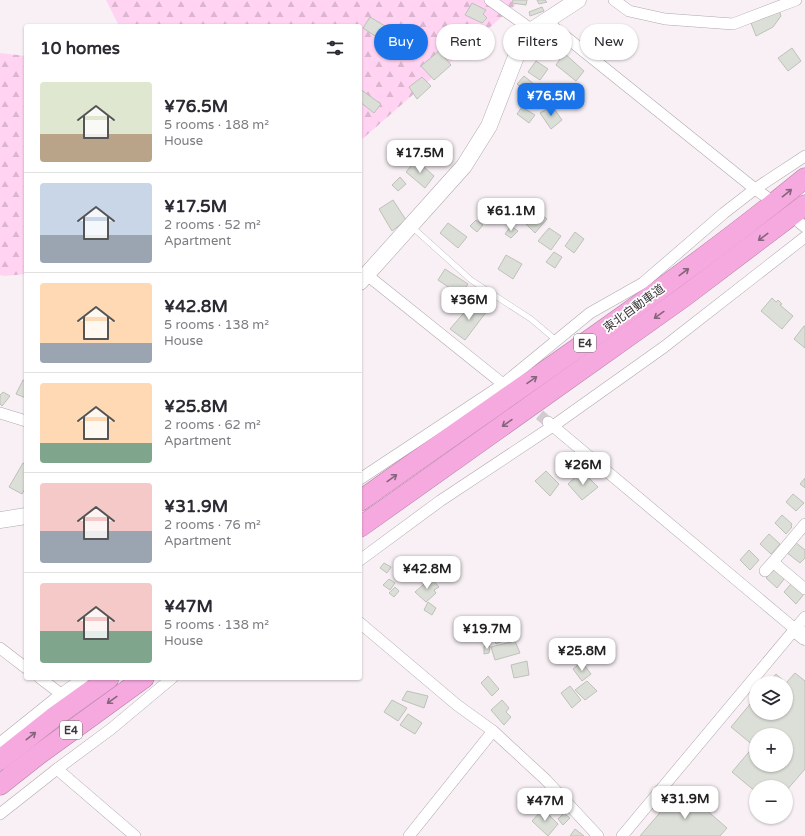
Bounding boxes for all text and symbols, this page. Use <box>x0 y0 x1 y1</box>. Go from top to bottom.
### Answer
chip: Buy <box>374 24 428 60</box>
chip: Rent <box>436 24 495 60</box>
chip: Filters <box>503 24 572 60</box>
chip: New <box>580 24 638 60</box>
icon: filters <box>324 37 346 59</box>
text: 10 homes <box>40 38 120 59</box>
pin: ¥76.5M <box>518 83 584 117</box>
text: ¥76.5M <box>527 88 575 104</box>
text: ¥76.5M <box>164 96 228 117</box>
icon: home <box>72 98 120 146</box>
text: 5 rooms · 188 m² <box>164 117 269 133</box>
text: House <box>164 133 203 149</box>
pin: ¥17.5M <box>387 140 453 174</box>
text: ¥17.5M <box>396 145 444 161</box>
one-way arrow <box>782 188 792 197</box>
text: ¥17.5M <box>164 196 227 217</box>
pin: ¥61.1M <box>478 198 544 232</box>
icon: home <box>72 199 120 247</box>
text: ¥61.1M <box>487 203 535 219</box>
text: 2 rooms · 52 m² <box>164 217 261 233</box>
text: Apartment <box>164 233 231 249</box>
one-way arrow <box>758 233 769 241</box>
one-way arrow <box>678 268 689 276</box>
street label: 東北自動車道 <box>601 281 667 335</box>
pin: ¥36M <box>445 287 493 321</box>
text: ¥36M <box>450 292 488 308</box>
text: ¥42.8M <box>164 296 228 317</box>
icon: home <box>72 299 120 347</box>
one-way arrow <box>654 311 665 319</box>
text: 5 rooms · 138 m² <box>164 317 269 333</box>
text: House <box>164 333 203 349</box>
road number: E4 <box>574 334 596 352</box>
one-way arrow <box>527 376 538 384</box>
text: ¥25.8M <box>164 396 228 417</box>
icon: home <box>72 399 120 447</box>
text: 2 rooms · 62 m² <box>164 417 261 433</box>
one-way arrow <box>502 418 513 427</box>
text: Apartment <box>164 433 231 449</box>
pin: ¥26M <box>559 452 607 486</box>
text: ¥26M <box>564 457 602 473</box>
one-way arrow <box>386 474 397 482</box>
text: ¥31.9M <box>164 496 228 517</box>
icon: home <box>72 499 120 547</box>
text: 2 rooms · 76 m² <box>164 517 261 533</box>
text: Apartment <box>164 533 231 549</box>
pin: ¥42.8M <box>394 556 460 590</box>
text: ¥42.8M <box>403 561 451 577</box>
text: ¥47M <box>164 596 213 617</box>
icon: home <box>72 599 120 647</box>
pin: ¥19.7M <box>454 616 520 650</box>
text: 5 rooms · 138 m² <box>164 617 269 633</box>
text: ¥19.7M <box>463 621 511 637</box>
text: House <box>164 633 203 649</box>
pin: ¥25.8M <box>549 638 615 672</box>
text: ¥25.8M <box>558 643 606 659</box>
map controls <box>749 676 793 824</box>
button: layers <box>749 676 793 720</box>
one-way arrow <box>107 696 118 705</box>
road number: E4 <box>60 721 82 739</box>
button: + <box>749 728 793 772</box>
one-way arrow <box>25 731 36 740</box>
button: − <box>749 780 793 824</box>
pin: ¥31.9M <box>652 786 718 820</box>
pin: ¥47M <box>521 788 569 822</box>
text: ¥31.9M <box>661 791 709 807</box>
text: ¥47M <box>526 793 564 809</box>

